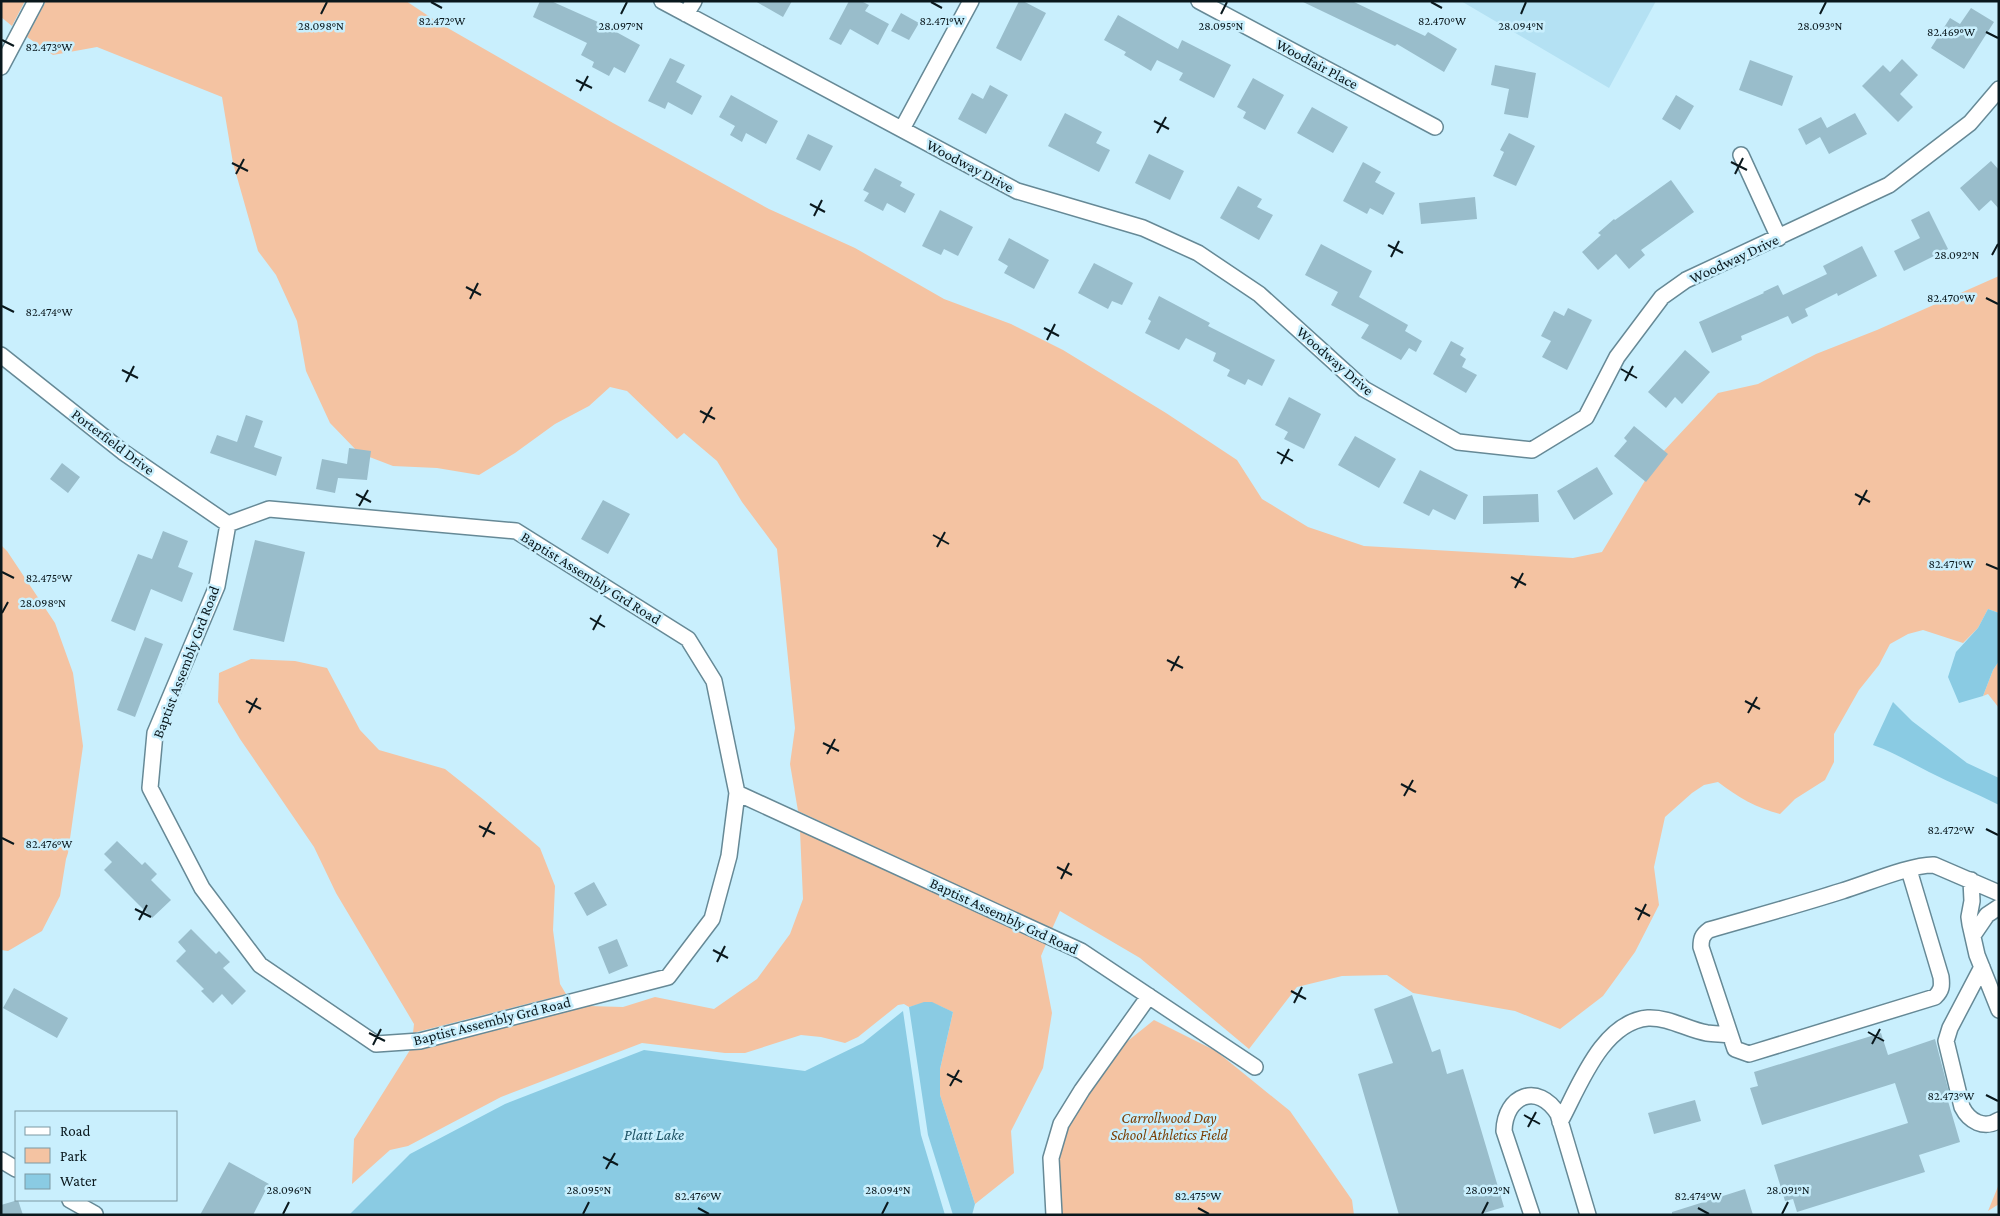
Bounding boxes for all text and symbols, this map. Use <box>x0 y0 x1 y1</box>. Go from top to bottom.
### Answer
text: 82.472°W <box>419 14 465 28</box>
text: 82.471°W <box>920 14 965 28</box>
text: 82.470°W <box>1418 14 1466 28</box>
text: 28.098°N <box>298 19 344 33</box>
text: 28.097°N <box>599 19 644 33</box>
text: 28.095°N <box>1199 19 1244 33</box>
text: 28.094°N <box>1498 19 1544 33</box>
text: 28.093°N <box>1798 19 1843 33</box>
text: 82.469°W <box>1927 25 1975 39</box>
street label: Woodfair Place <box>1273 36 1361 93</box>
text: 82.473°W <box>26 40 72 54</box>
street label: Woodway Drive <box>923 136 1017 197</box>
street label: Woodway Drive <box>1687 231 1782 287</box>
text: 28.092°N <box>1935 248 1980 262</box>
text: 82.470°W <box>1927 291 1975 305</box>
text: 82.474°W <box>26 305 72 319</box>
street label: Woodway Drive <box>1293 323 1377 400</box>
street label: Porterfield Drive <box>69 406 158 478</box>
street label: Baptist Assembly Grd Road <box>518 528 664 628</box>
text: 82.471°W <box>1929 557 1974 571</box>
text: 82.475°W <box>26 571 72 585</box>
street label: Baptist Assembly Grd Road <box>150 584 223 741</box>
text: 28.098°N <box>20 596 66 610</box>
text: 82.472°W <box>1928 823 1974 837</box>
text: 82.476°W <box>26 837 72 851</box>
street label: Baptist Assembly Grd Road <box>927 875 1081 958</box>
street label: Baptist Assembly Grd Road <box>412 994 573 1049</box>
text: 82.473°W <box>1928 1089 1974 1103</box>
park label: Carrollwood Day School Athletics Field <box>1110 1110 1229 1143</box>
legend <box>15 1111 178 1201</box>
text: Road <box>60 1123 91 1139</box>
water label: Platt Lake <box>624 1126 684 1143</box>
text: Park <box>60 1148 87 1164</box>
text: Water <box>60 1173 97 1189</box>
text: 28.096°N <box>266 1183 312 1197</box>
text: 28.095°N <box>567 1183 612 1197</box>
text: 28.094°N <box>865 1183 911 1197</box>
text: 28.092°N <box>1466 1183 1511 1197</box>
text: 28.091°N <box>1766 1183 1810 1197</box>
text: 82.476°W <box>675 1189 721 1203</box>
text: 82.475°W <box>1175 1189 1221 1203</box>
text: 82.474°W <box>1675 1189 1721 1203</box>

